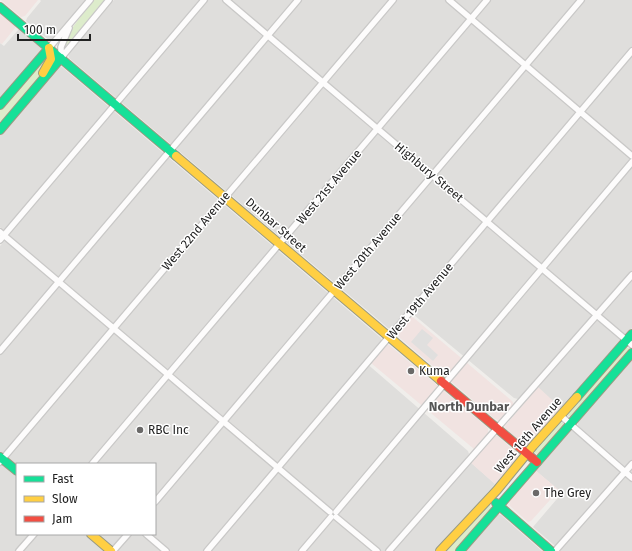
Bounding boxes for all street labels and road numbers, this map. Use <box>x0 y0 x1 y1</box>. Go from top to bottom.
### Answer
street label: Highbury Street <box>392 139 467 205</box>
street label: West 21st Avenue <box>294 147 364 227</box>
street label: West 22nd Avenue <box>159 189 233 273</box>
street label: Dunbar Street <box>243 195 310 256</box>
street label: West 20th Avenue <box>332 210 404 292</box>
street label: West 19th Avenue <box>384 260 456 342</box>
street label: West 16th Avenue <box>491 394 565 476</box>

